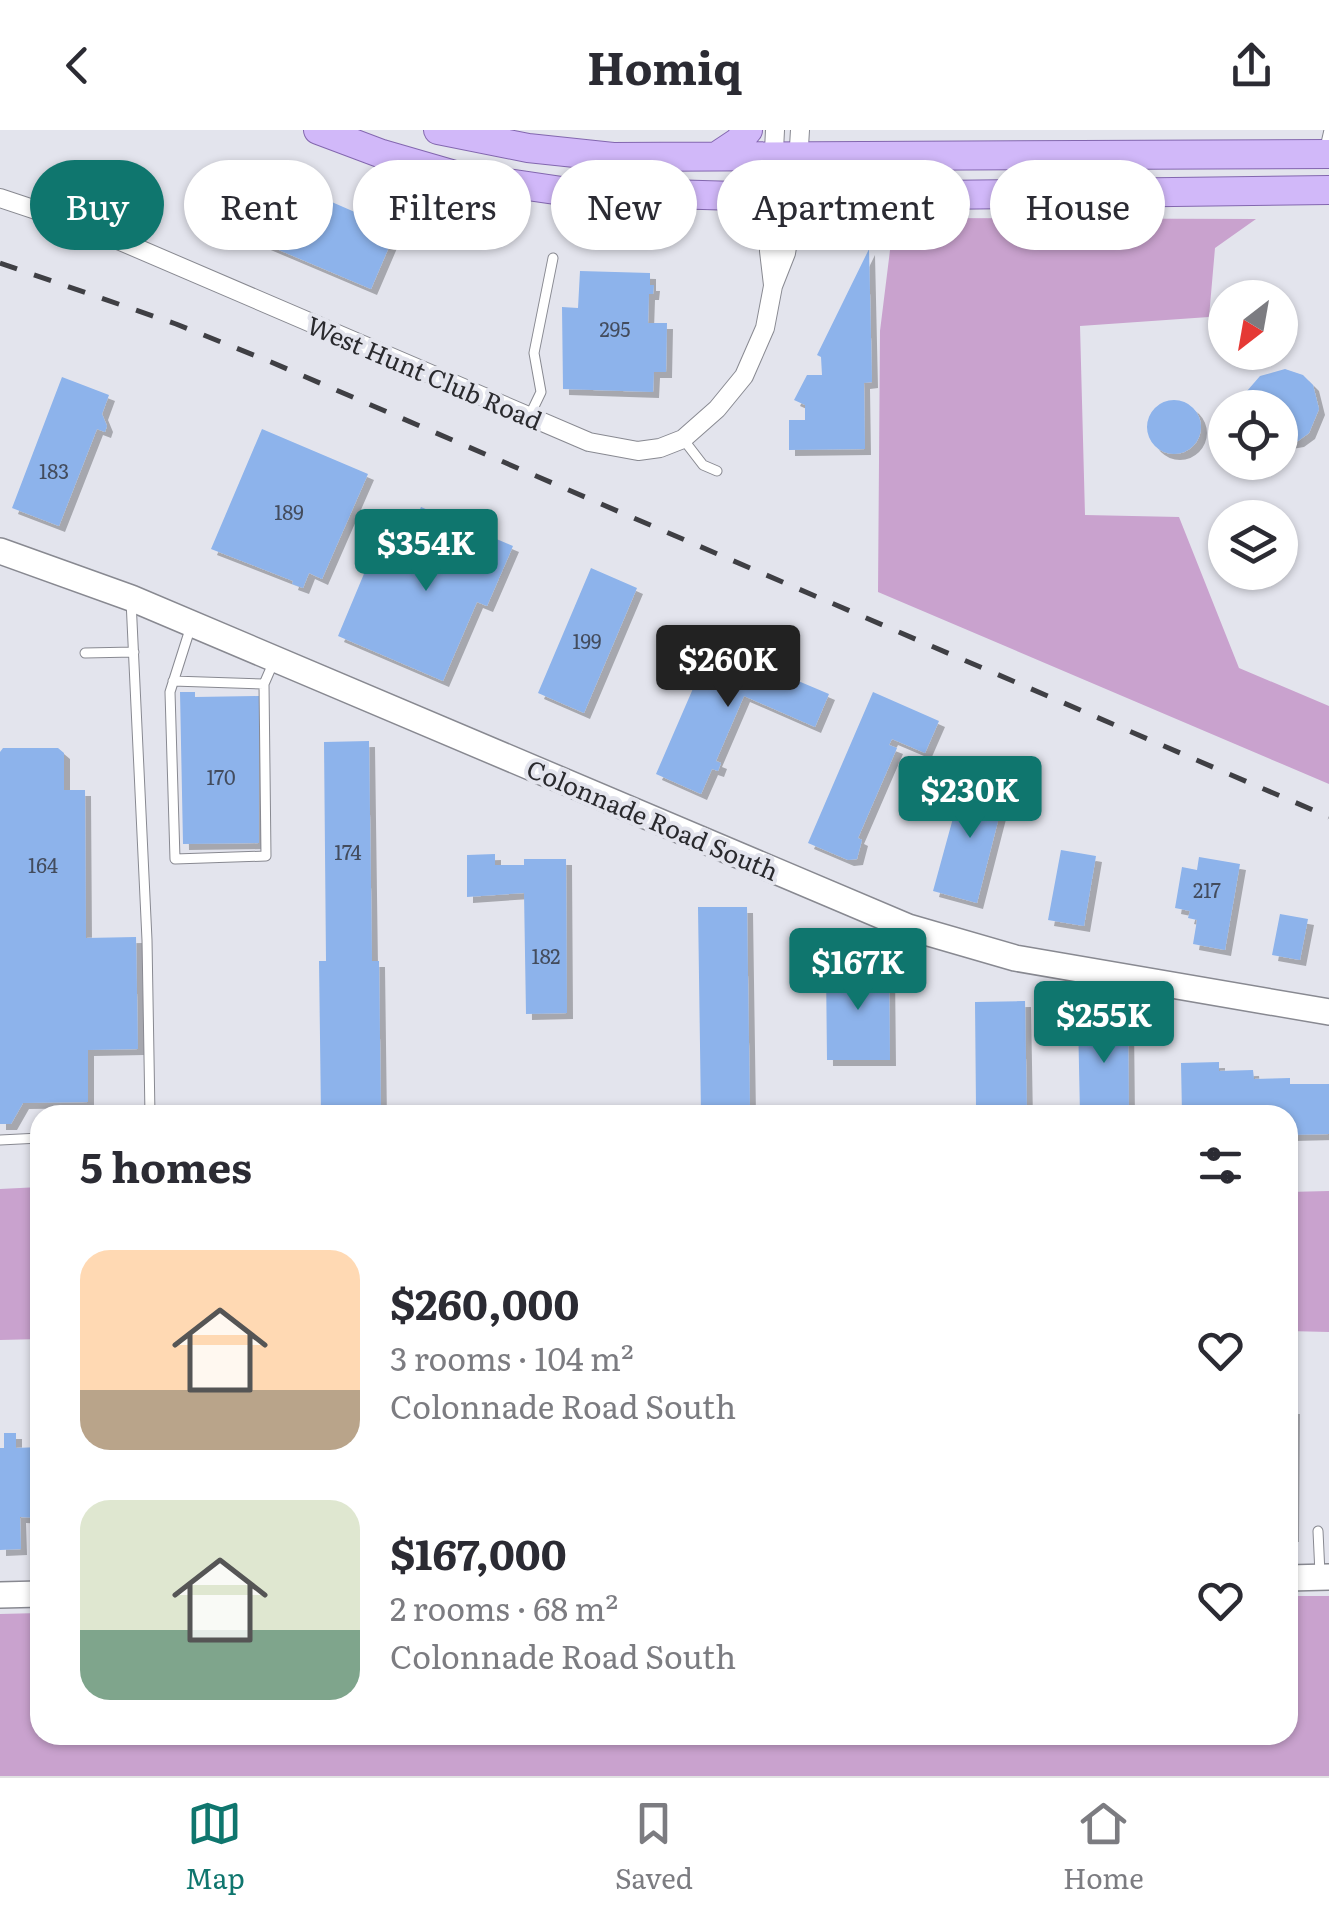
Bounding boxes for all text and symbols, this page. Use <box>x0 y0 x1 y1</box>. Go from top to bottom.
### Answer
text: Homiq <box>587 32 742 99</box>
icon: back <box>50 38 105 93</box>
icon: share <box>1224 38 1279 93</box>
chip: Buy <box>30 160 164 250</box>
chip: Rent <box>184 160 333 250</box>
chip: Filters <box>353 160 531 250</box>
chip: New <box>551 160 697 250</box>
chip: Apartment <box>717 160 970 250</box>
chip: House <box>990 160 1165 250</box>
north arrow <box>1208 280 1298 370</box>
map controls <box>1208 280 1298 590</box>
street label: West Hunt Club Road <box>302 306 548 438</box>
house number: 295 <box>600 313 630 343</box>
button: locate <box>1208 390 1298 480</box>
house number: 183 <box>39 455 69 485</box>
house number: 189 <box>274 496 304 526</box>
button: layers <box>1208 500 1298 590</box>
pin: $354K <box>356 509 496 594</box>
text: $354K <box>377 517 475 565</box>
house number: 199 <box>572 625 602 655</box>
pin: $260K <box>658 625 798 710</box>
text: $260K <box>678 633 778 681</box>
street label: Colonnade Road South <box>521 749 785 889</box>
pin: $230K <box>900 756 1040 841</box>
house number: 170 <box>206 761 236 791</box>
text: $230K <box>921 764 1019 812</box>
house number: 174 <box>334 836 362 866</box>
house number: 164 <box>28 849 58 879</box>
house number: 217 <box>1193 874 1221 904</box>
pin: $167K <box>788 928 928 1013</box>
text: $167K <box>811 936 905 984</box>
house number: 182 <box>532 940 561 970</box>
pin: $255K <box>1034 981 1174 1066</box>
text: $255K <box>1056 989 1152 1037</box>
text: 5 homes <box>80 1134 252 1196</box>
icon: filters <box>1193 1138 1248 1193</box>
text: $260,000 <box>390 1271 579 1333</box>
icon: home <box>160 1290 280 1410</box>
icon: heart <box>1193 1323 1248 1378</box>
text: 3 rooms · 104 m² <box>390 1333 634 1381</box>
text: Colonnade Road South <box>390 1381 736 1429</box>
text: $167,000 <box>390 1521 567 1583</box>
icon: home <box>160 1540 280 1660</box>
icon: heart <box>1193 1573 1248 1628</box>
text: 2 rooms · 68 m² <box>390 1583 618 1631</box>
text: Colonnade Road South <box>390 1631 736 1679</box>
tab: Map <box>185 1796 245 1898</box>
tab: Saved <box>615 1796 693 1898</box>
tab: Home <box>1063 1796 1144 1898</box>

